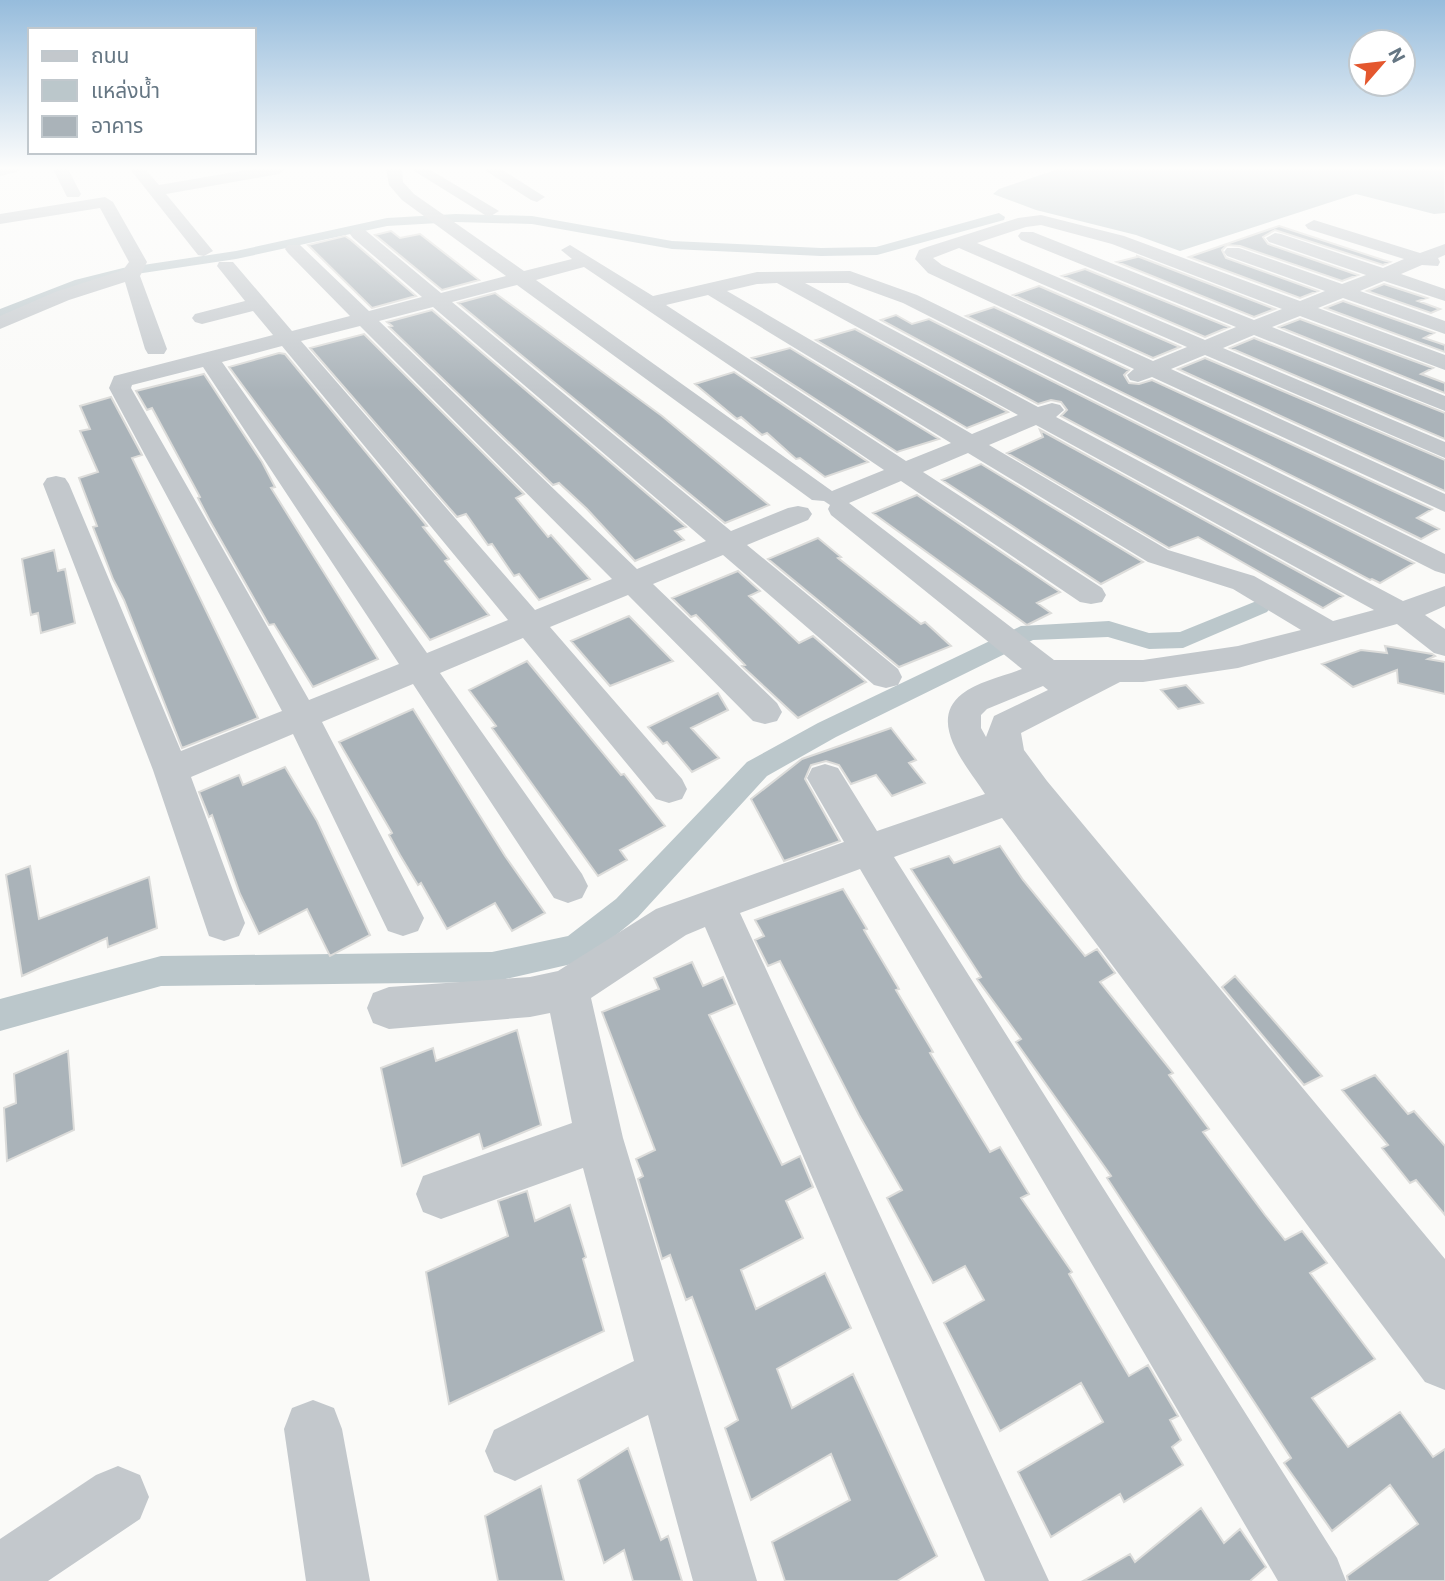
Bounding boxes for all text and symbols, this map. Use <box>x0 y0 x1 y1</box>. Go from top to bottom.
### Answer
legend <box>28 28 256 154</box>
north arrow <box>1347 28 1417 98</box>
text: ถนน <box>91 44 129 68</box>
text: N <box>1383 44 1410 67</box>
text: แหล่งน้ำ <box>91 76 160 103</box>
text: อาคาร <box>91 114 143 138</box>

